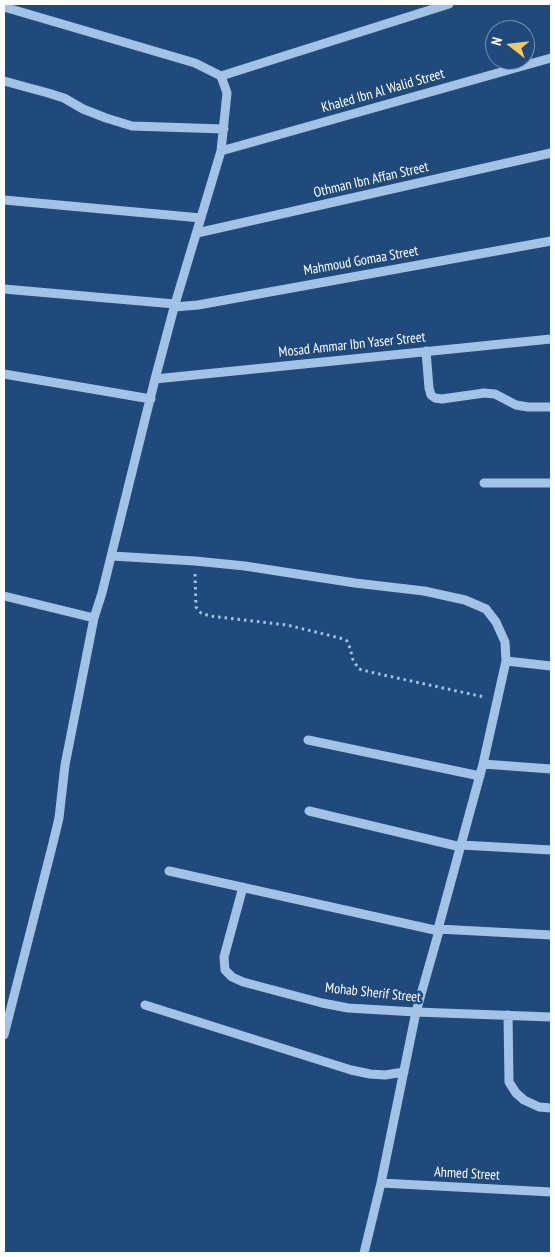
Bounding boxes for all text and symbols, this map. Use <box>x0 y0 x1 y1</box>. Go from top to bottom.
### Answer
north arrow <box>485 20 535 70</box>
text: N <box>487 35 506 47</box>
street label: Khaled Ibn Al Walid Street <box>320 65 446 117</box>
street label: Othman Ibn Affan Street <box>312 159 430 201</box>
street label: Mahmoud Gomaa Street <box>302 243 420 279</box>
street label: Mosad Ammar Ibn Yaser Street <box>278 329 426 361</box>
street label: Mohab Sherif Street <box>324 980 422 1006</box>
street label: Ahmed Street <box>434 1164 500 1184</box>

